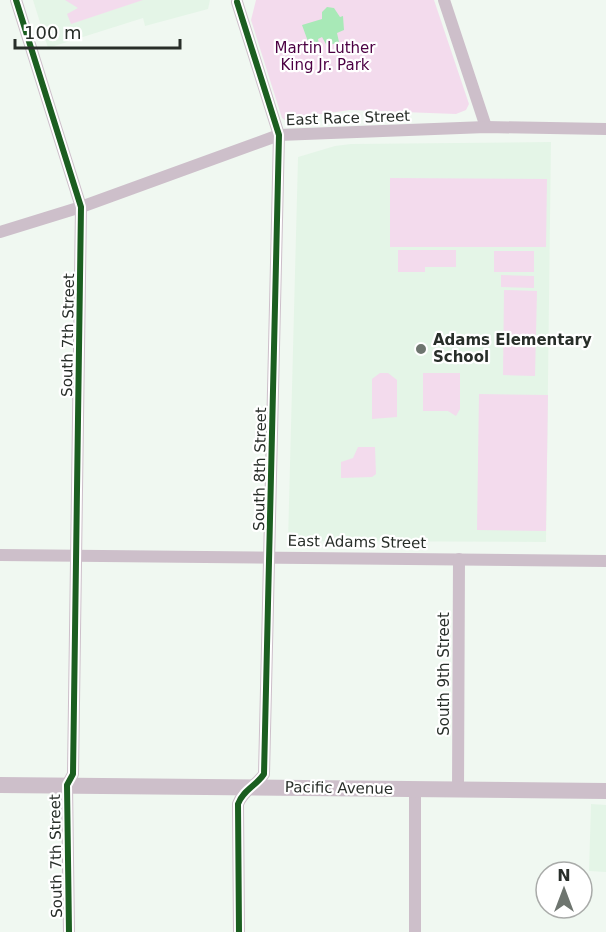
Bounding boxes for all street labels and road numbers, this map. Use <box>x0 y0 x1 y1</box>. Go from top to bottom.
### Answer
street label: East Race Street <box>286 107 411 129</box>
street label: South 7th Street <box>58 273 78 397</box>
street label: South 8th Street <box>250 407 270 531</box>
street label: East Adams Street <box>288 532 427 552</box>
street label: South 9th Street <box>435 612 453 736</box>
street label: Pacific Avenue <box>285 778 393 798</box>
street label: South 7th Street <box>46 794 66 918</box>

